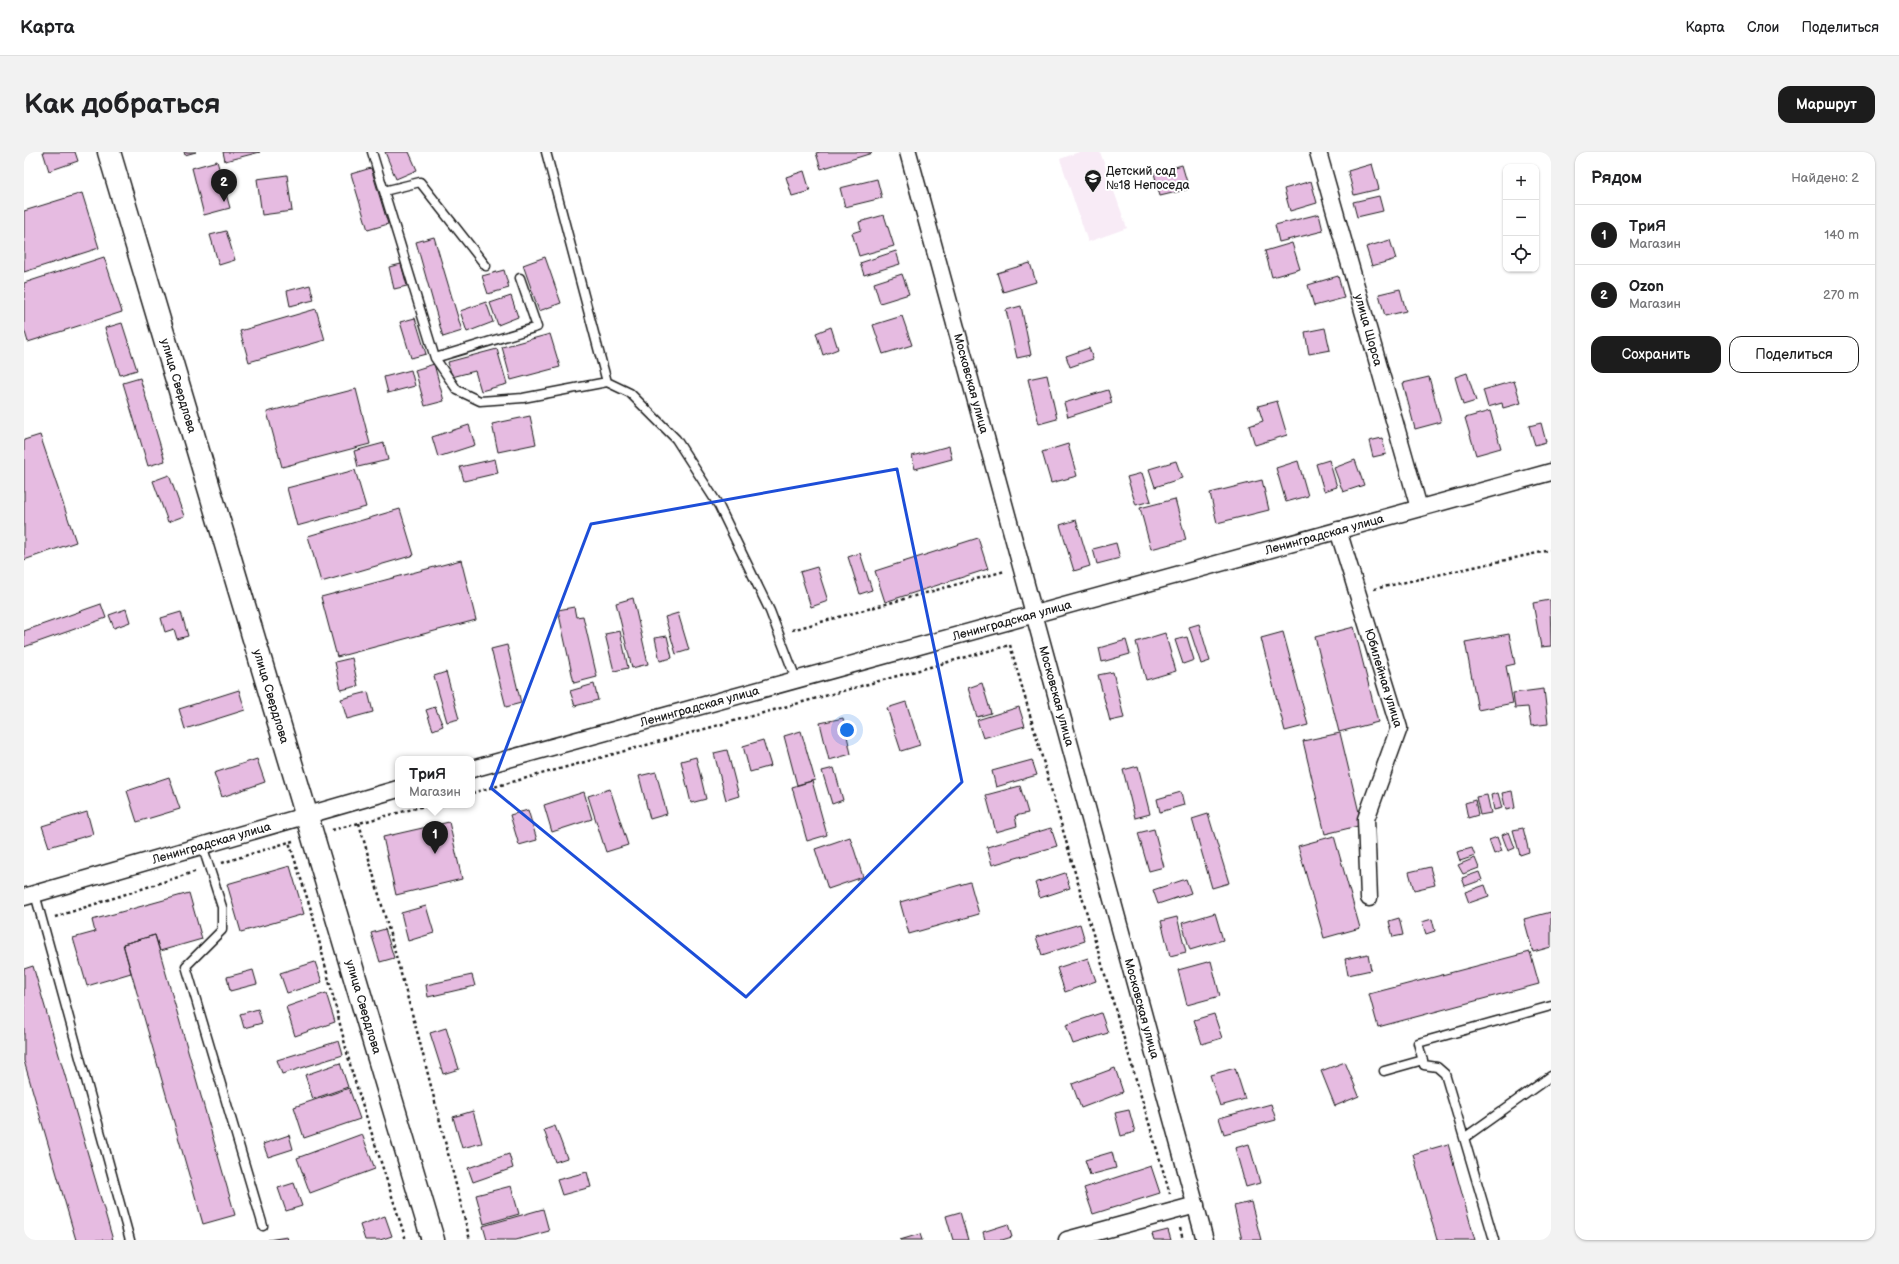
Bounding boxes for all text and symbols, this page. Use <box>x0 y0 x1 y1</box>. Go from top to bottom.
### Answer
text: Карта <box>20 16 74 39</box>
text: Карта <box>1685 19 1725 36</box>
text: Слои <box>1747 19 1779 36</box>
text: Поделиться <box>1801 19 1879 36</box>
button: Маршрут <box>1778 86 1875 123</box>
text: Как добраться <box>24 88 221 121</box>
place label: Детский сад №18 Непоседа <box>1106 164 1190 193</box>
map controls <box>1503 164 1539 272</box>
button: + <box>1503 164 1539 200</box>
school or university icon: Детский сад №18 Непоседа <box>1083 168 1103 193</box>
text: Рядом <box>1591 168 1642 188</box>
pin: 2 <box>211 169 237 202</box>
text: Найдено: 2 <box>1791 170 1859 186</box>
button: − <box>1503 200 1539 236</box>
text: ТриЯ <box>1629 217 1666 236</box>
text: 1 <box>1601 227 1607 243</box>
text: 140 m <box>1824 227 1859 243</box>
button: locate <box>1503 236 1539 272</box>
text: Магазин <box>1629 236 1681 252</box>
text: Ozon <box>1629 277 1664 296</box>
text: 2 <box>1600 287 1608 303</box>
text: 270 m <box>1823 287 1859 303</box>
street label: улица Щорса <box>1351 292 1386 368</box>
text: Магазин <box>1629 296 1681 312</box>
street label: Московская улица <box>950 332 992 435</box>
button: Сохранить <box>1591 336 1721 373</box>
button: Поделиться <box>1729 336 1859 373</box>
street label: улица Свердлова <box>157 337 200 435</box>
street label: Ленинградская улица <box>1262 511 1386 558</box>
street label: Ленинградская улица <box>950 597 1073 644</box>
street label: Юбилейная улица <box>1361 627 1406 729</box>
street label: Московская улица <box>1036 644 1077 748</box>
street label: улица Свердлова <box>250 647 292 745</box>
street label: Ленинградская улица <box>637 683 761 730</box>
your location <box>837 720 857 740</box>
popup <box>395 756 475 808</box>
text: ТриЯ <box>409 765 446 784</box>
text: Магазин <box>409 784 461 800</box>
street label: Ленинградская улица <box>149 819 272 867</box>
pin: 1 <box>422 821 448 854</box>
street label: Московская улица <box>1121 957 1163 1060</box>
street label: улица Свердлова <box>342 958 385 1056</box>

